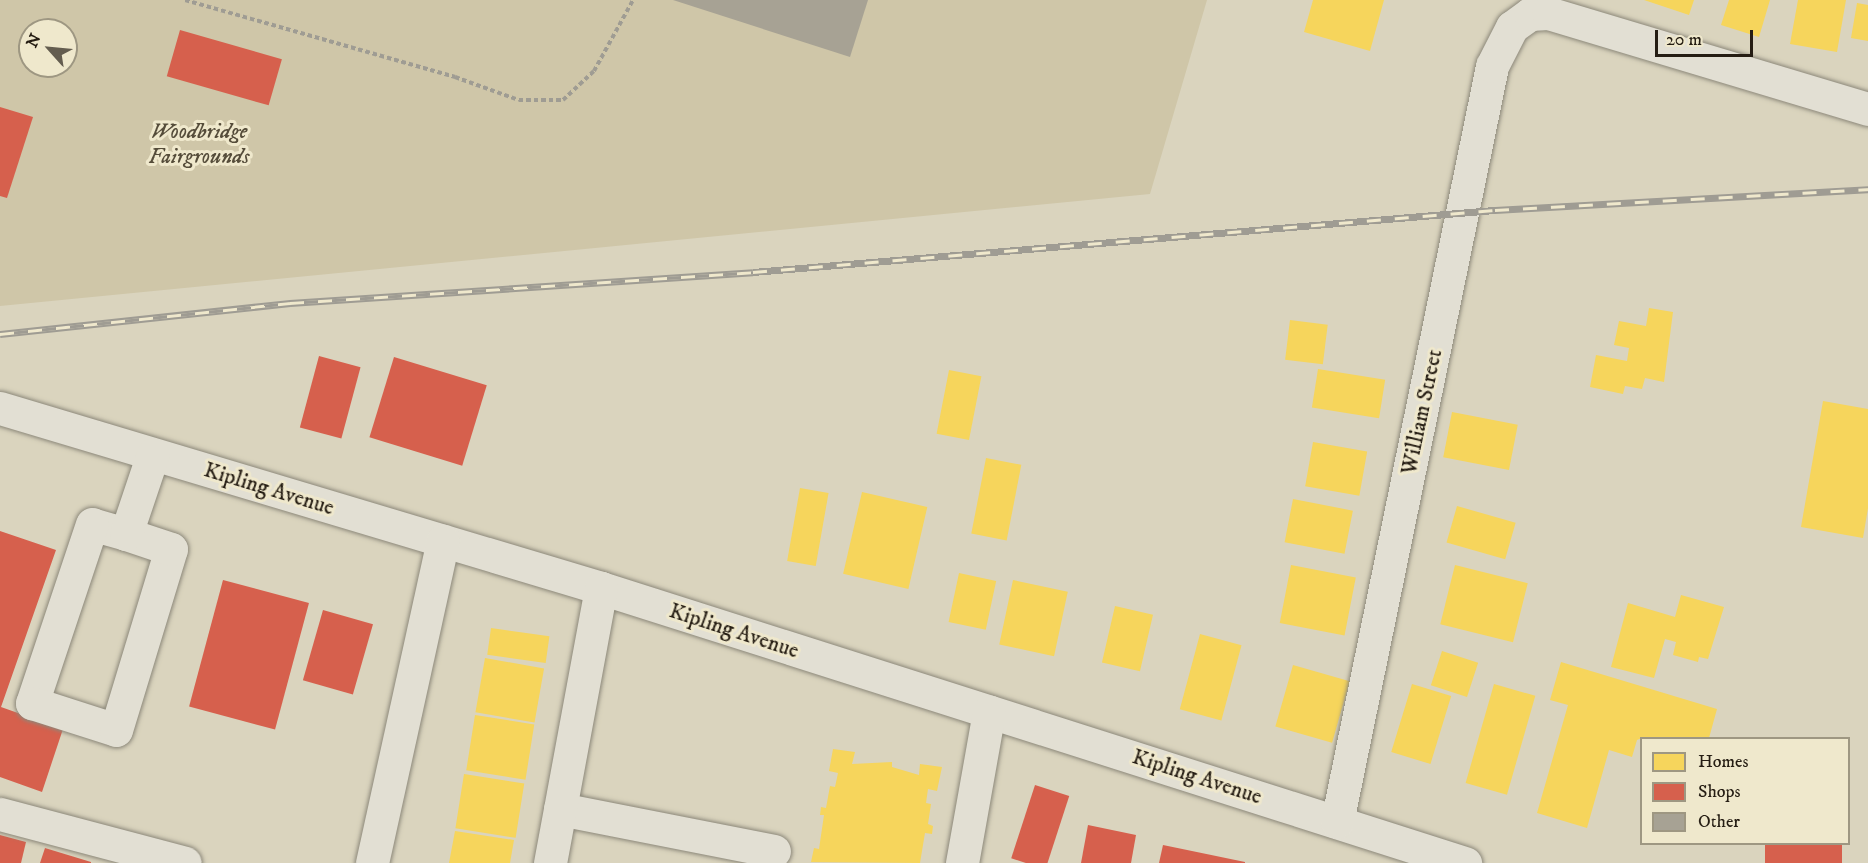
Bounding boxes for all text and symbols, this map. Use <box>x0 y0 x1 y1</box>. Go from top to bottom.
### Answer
north arrow <box>18 18 78 78</box>
scale bar <box>1658 18 1756 56</box>
text: 20 m <box>1666 29 1702 51</box>
text: N <box>22 30 46 51</box>
park label: Woodbridge Fairgrounds <box>149 118 249 170</box>
street label: William Street <box>1396 347 1448 477</box>
street label: Kipling Avenue <box>201 457 337 521</box>
street label: Kipling Avenue <box>666 598 802 664</box>
legend <box>1640 737 1850 845</box>
street label: Kipling Avenue <box>1129 744 1265 810</box>
text: Homes <box>1698 751 1749 773</box>
text: Shops <box>1698 781 1741 803</box>
text: Other <box>1698 811 1740 833</box>

